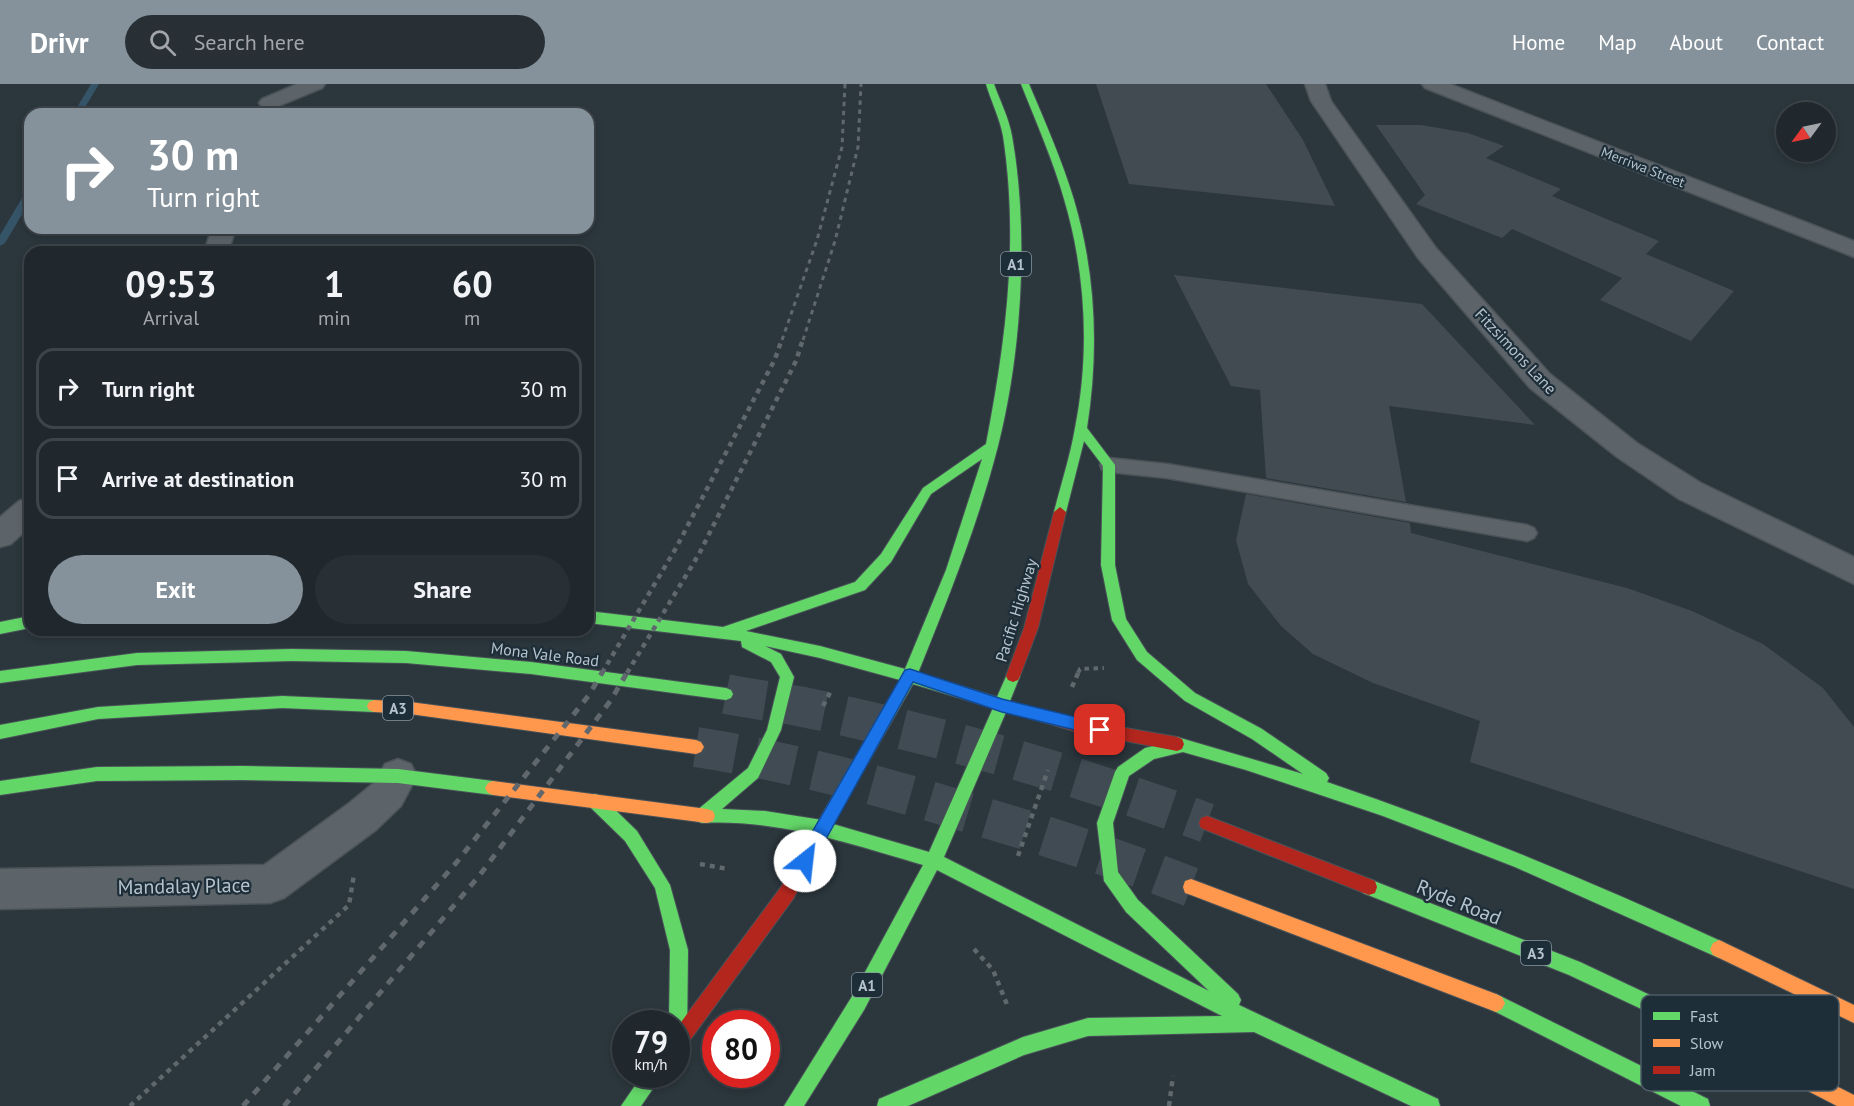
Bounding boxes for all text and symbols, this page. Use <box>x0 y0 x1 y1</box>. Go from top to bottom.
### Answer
search box <box>125 15 545 69</box>
text: Drivr <box>30 24 89 61</box>
icon: search <box>146 26 179 59</box>
text: Search here <box>194 28 305 56</box>
text: Home <box>1512 29 1565 56</box>
text: Map <box>1598 29 1637 56</box>
text: About <box>1670 29 1723 56</box>
text: Contact <box>1756 29 1824 56</box>
north arrow <box>1776 102 1836 162</box>
map controls <box>1776 102 1836 162</box>
text: 30 m <box>147 127 239 182</box>
icon: right <box>48 132 126 210</box>
street label: Merriwa Street <box>1599 143 1688 191</box>
text: Turn right <box>147 180 260 214</box>
road number: A1 <box>1001 252 1031 276</box>
text: 09:53 <box>125 260 217 307</box>
text: 1 <box>324 260 344 307</box>
text: 60 <box>452 260 493 307</box>
street label: Fitzsimons Lane <box>1471 304 1561 398</box>
text: Arrival <box>143 305 199 331</box>
text: min <box>318 305 351 331</box>
text: m <box>464 305 480 331</box>
icon: right <box>51 372 84 405</box>
text: Turn right <box>102 375 194 403</box>
text: 30 m <box>519 375 567 403</box>
icon: arrive <box>51 462 84 495</box>
text: Arrive at destination <box>102 465 294 493</box>
text: 30 m <box>519 465 567 493</box>
button: Exit <box>48 555 303 624</box>
button: Share <box>315 555 570 624</box>
street label: Pacific Highway <box>991 555 1041 664</box>
street label: Mona Vale Road <box>490 637 600 671</box>
road number: A3 <box>383 696 413 720</box>
pin <box>1074 704 1125 755</box>
icon: arrive <box>1083 713 1116 746</box>
position arrow <box>773 829 837 893</box>
street label: Mandalay Place <box>117 872 251 900</box>
street label: Ryde Road <box>1413 873 1505 931</box>
road number: A3 <box>1521 941 1551 965</box>
road number: A1 <box>852 973 882 997</box>
legend <box>1641 995 1839 1091</box>
text: Fast <box>1690 1006 1719 1026</box>
speed limit sign: 80 <box>702 1010 780 1088</box>
text: 79 <box>634 1022 668 1061</box>
text: Slow <box>1690 1033 1724 1053</box>
text: km/h <box>635 1055 667 1074</box>
text: Jam <box>1689 1060 1716 1080</box>

